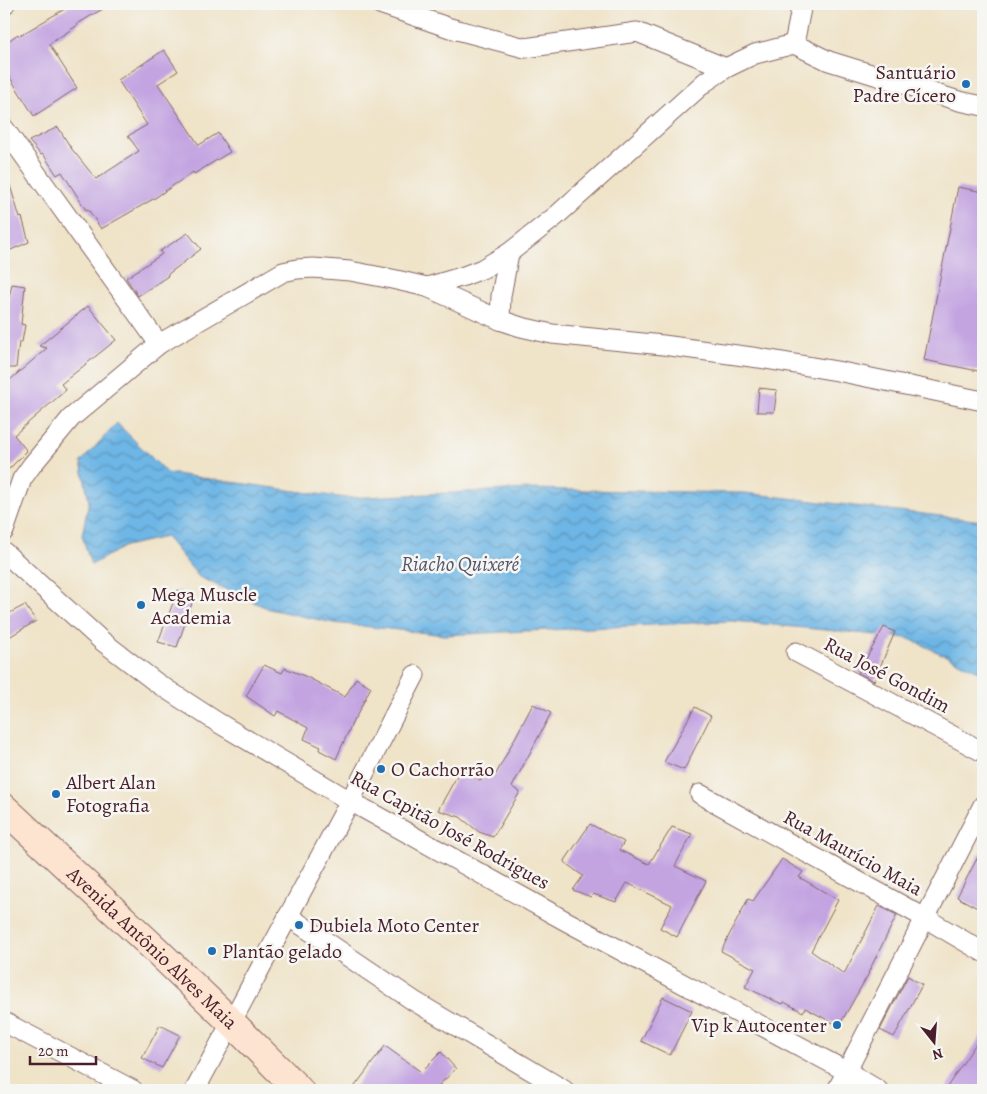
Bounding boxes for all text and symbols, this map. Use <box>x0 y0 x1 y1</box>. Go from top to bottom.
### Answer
place label: Santuário Padre Cícero <box>853 59 956 109</box>
marker: Santuário Padre Cícero <box>960 78 972 90</box>
water label: Riacho Quixeré <box>401 550 520 578</box>
place label: Mega Muscle Academia <box>150 581 257 631</box>
marker: Mega Muscle Academia <box>135 599 147 611</box>
street label: Rua José Gondim <box>819 630 955 720</box>
place label: O Cachorrão <box>391 756 494 783</box>
marker: O Cachorrão <box>375 763 387 775</box>
street label: Rua Capitão José Rodrigues <box>346 764 554 896</box>
place label: Albert Alan Fotografia <box>65 769 156 819</box>
marker: Albert Alan Fotografia <box>50 788 62 800</box>
street label: Rua Maurício Maia <box>779 804 928 903</box>
street label: Avenida Antônio Alves Maia <box>61 860 244 1035</box>
place label: Dubiela Moto Center <box>309 912 479 939</box>
marker: Dubiela Moto Center <box>293 919 305 931</box>
place label: Plantão gelado <box>222 938 342 965</box>
marker: Plantão gelado <box>206 945 218 957</box>
place label: Vip k Autocenter <box>691 1012 827 1039</box>
north arrow <box>910 1016 960 1066</box>
marker: Vip k Autocenter <box>831 1019 843 1031</box>
scale bar <box>30 1034 96 1066</box>
text: 20 m <box>38 1041 69 1061</box>
text: N <box>930 1043 945 1065</box>

